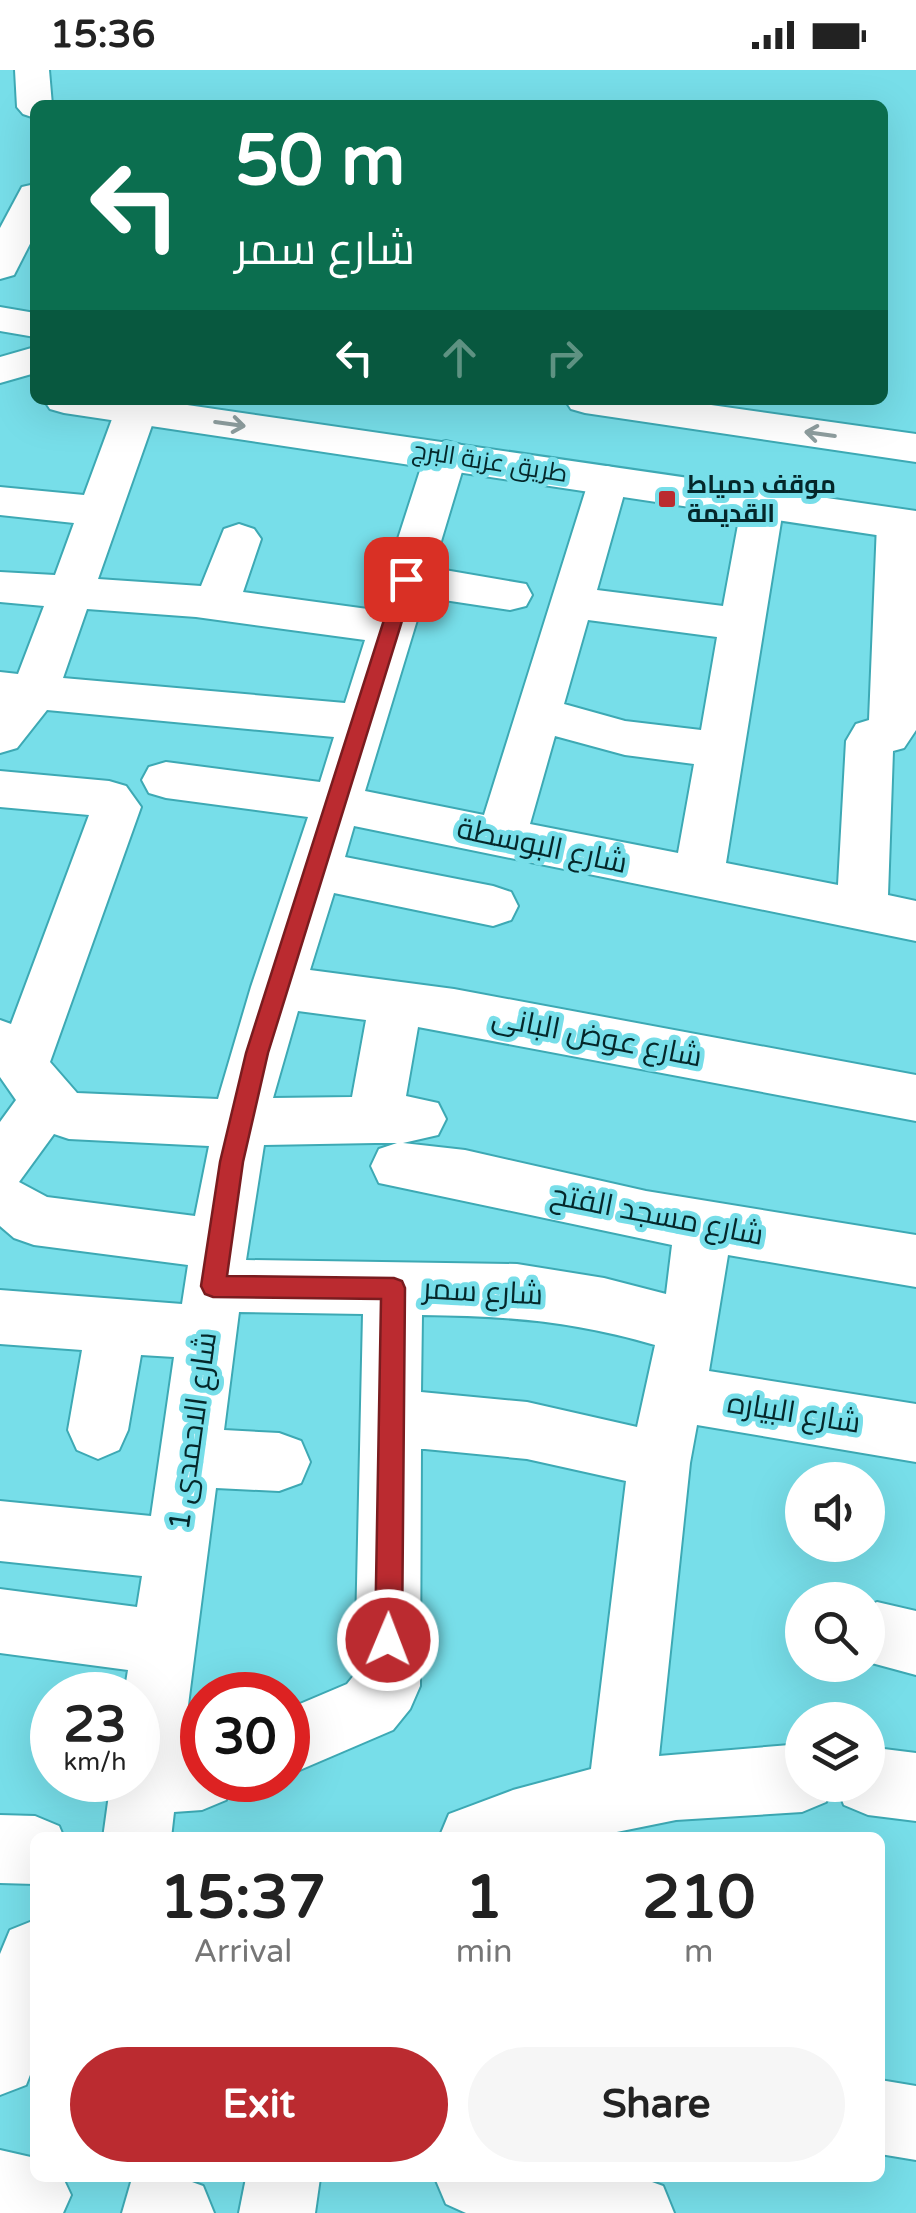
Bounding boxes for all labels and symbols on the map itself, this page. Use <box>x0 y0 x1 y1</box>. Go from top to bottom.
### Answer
one-way arrow <box>213 415 246 433</box>
one-way arrow <box>804 424 836 442</box>
street label: طريق عزبة البرج <box>410 435 570 490</box>
place label: موقف دمياط القديمة <box>687 470 836 529</box>
marker: موقف دمياط القديمة <box>656 488 678 510</box>
pin <box>364 537 449 622</box>
street label: شارع البوسطة <box>453 810 630 883</box>
street label: شارع عوض البانى <box>489 999 705 1076</box>
street label: شارع مسجد الفتح <box>547 1176 767 1255</box>
street label: شارع سمر <box>420 1270 544 1315</box>
street label: شارع الاحمدى 1 <box>161 1330 226 1533</box>
street label: شارع البياره <box>725 1384 863 1443</box>
position arrow <box>336 1588 440 1692</box>
speed limit sign: 30 <box>180 1672 310 1802</box>

